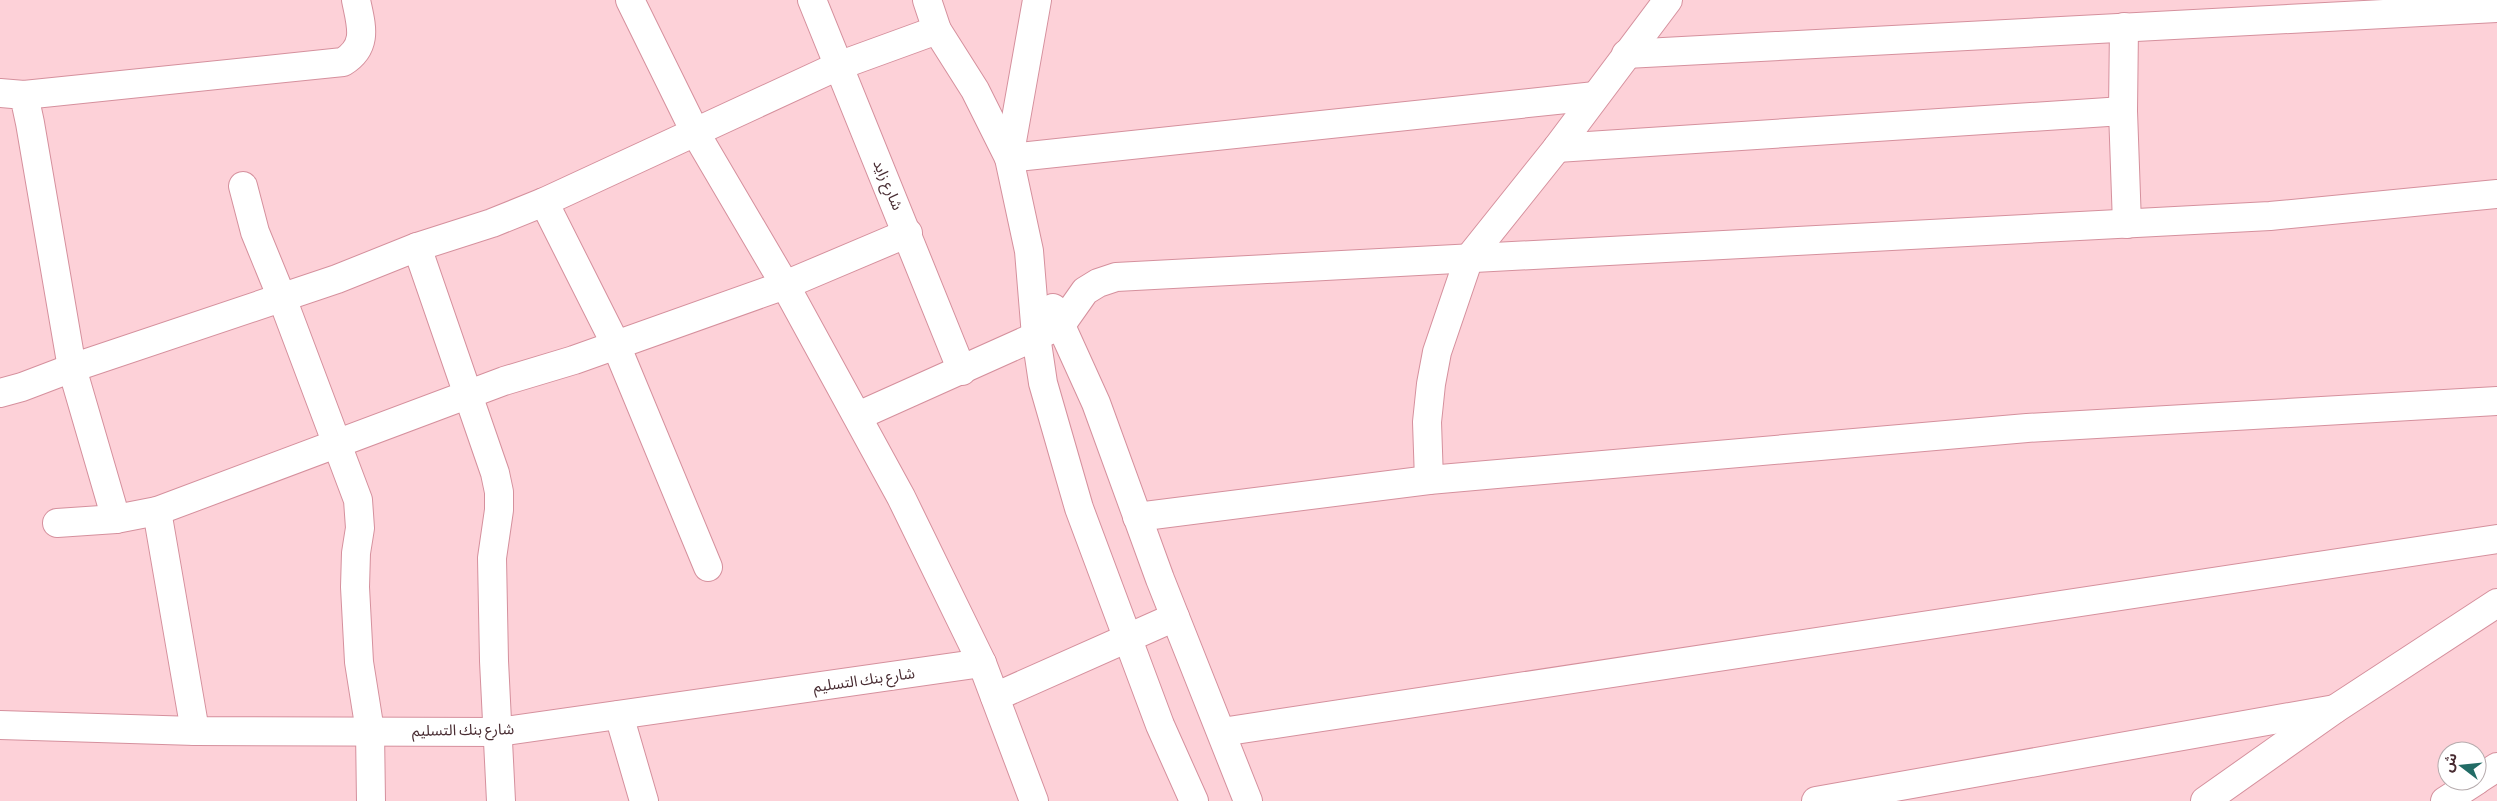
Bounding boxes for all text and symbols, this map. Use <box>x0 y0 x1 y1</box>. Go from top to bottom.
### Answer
street label: شارع زايد <box>867 157 906 214</box>
street label: شارع بنك التسليم <box>812 665 917 699</box>
street label: شارع بنك التسليم <box>412 721 515 743</box>
north arrow <box>2437 741 2487 791</box>
text: ش <box>2439 751 2460 774</box>

